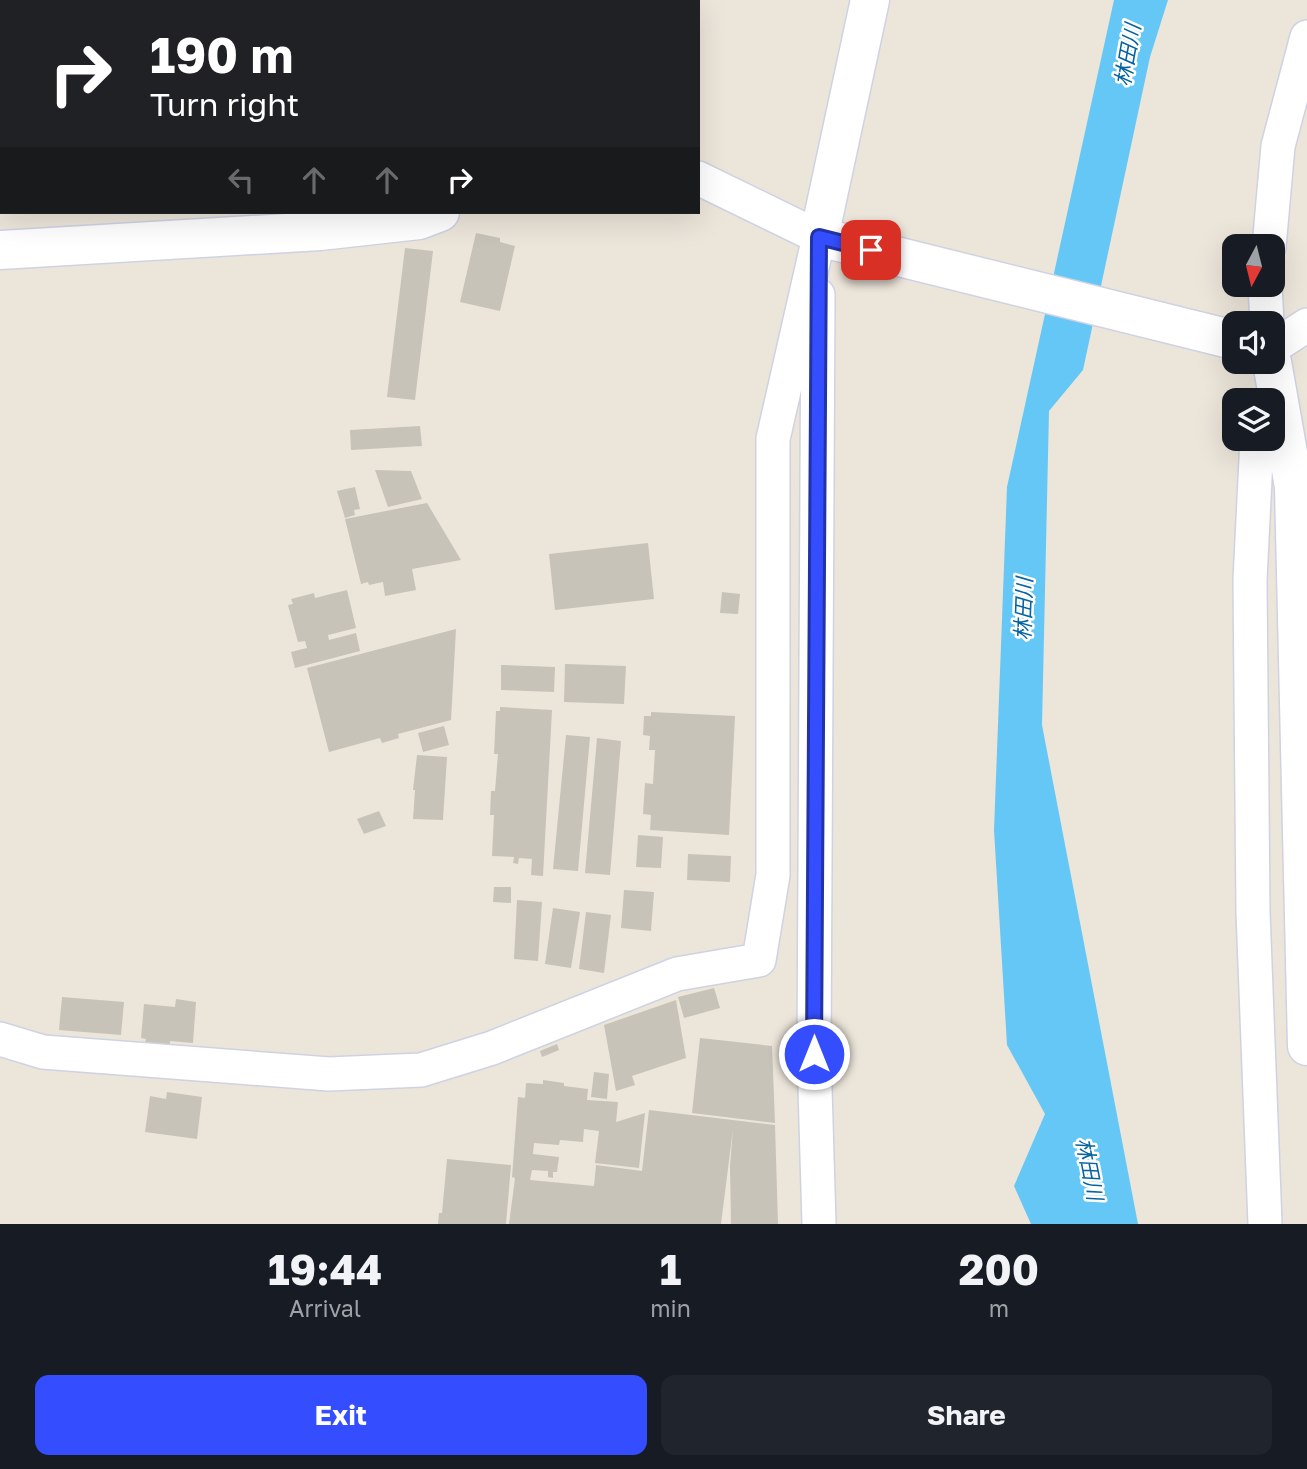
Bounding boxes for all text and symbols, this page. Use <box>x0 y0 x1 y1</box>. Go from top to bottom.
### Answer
water label: 林田川 <box>1109 20 1146 88</box>
text: 190 m <box>150 25 293 84</box>
icon: right <box>35 28 126 119</box>
text: Turn right <box>150 85 299 123</box>
icon: left <box>222 161 260 199</box>
icon: ahead <box>295 161 333 199</box>
icon: ahead <box>368 161 406 199</box>
icon: right <box>441 161 479 199</box>
pin <box>841 220 901 280</box>
icon: arrive <box>852 231 890 269</box>
north arrow <box>1222 234 1284 298</box>
map controls <box>1222 234 1285 451</box>
button: sound <box>1222 311 1285 374</box>
button: layers <box>1222 388 1285 451</box>
water label: 林田川 <box>1009 575 1037 641</box>
position arrow <box>777 1017 851 1091</box>
water label: 林田川 <box>1071 1135 1109 1204</box>
text: 19:44 <box>268 1244 382 1294</box>
text: 1 <box>660 1244 681 1294</box>
text: 200 <box>959 1244 1039 1294</box>
text: Arrival <box>289 1294 361 1322</box>
text: min <box>650 1294 691 1322</box>
text: m <box>989 1294 1009 1322</box>
button: Exit <box>35 1375 647 1455</box>
button: Share <box>661 1375 1272 1455</box>

